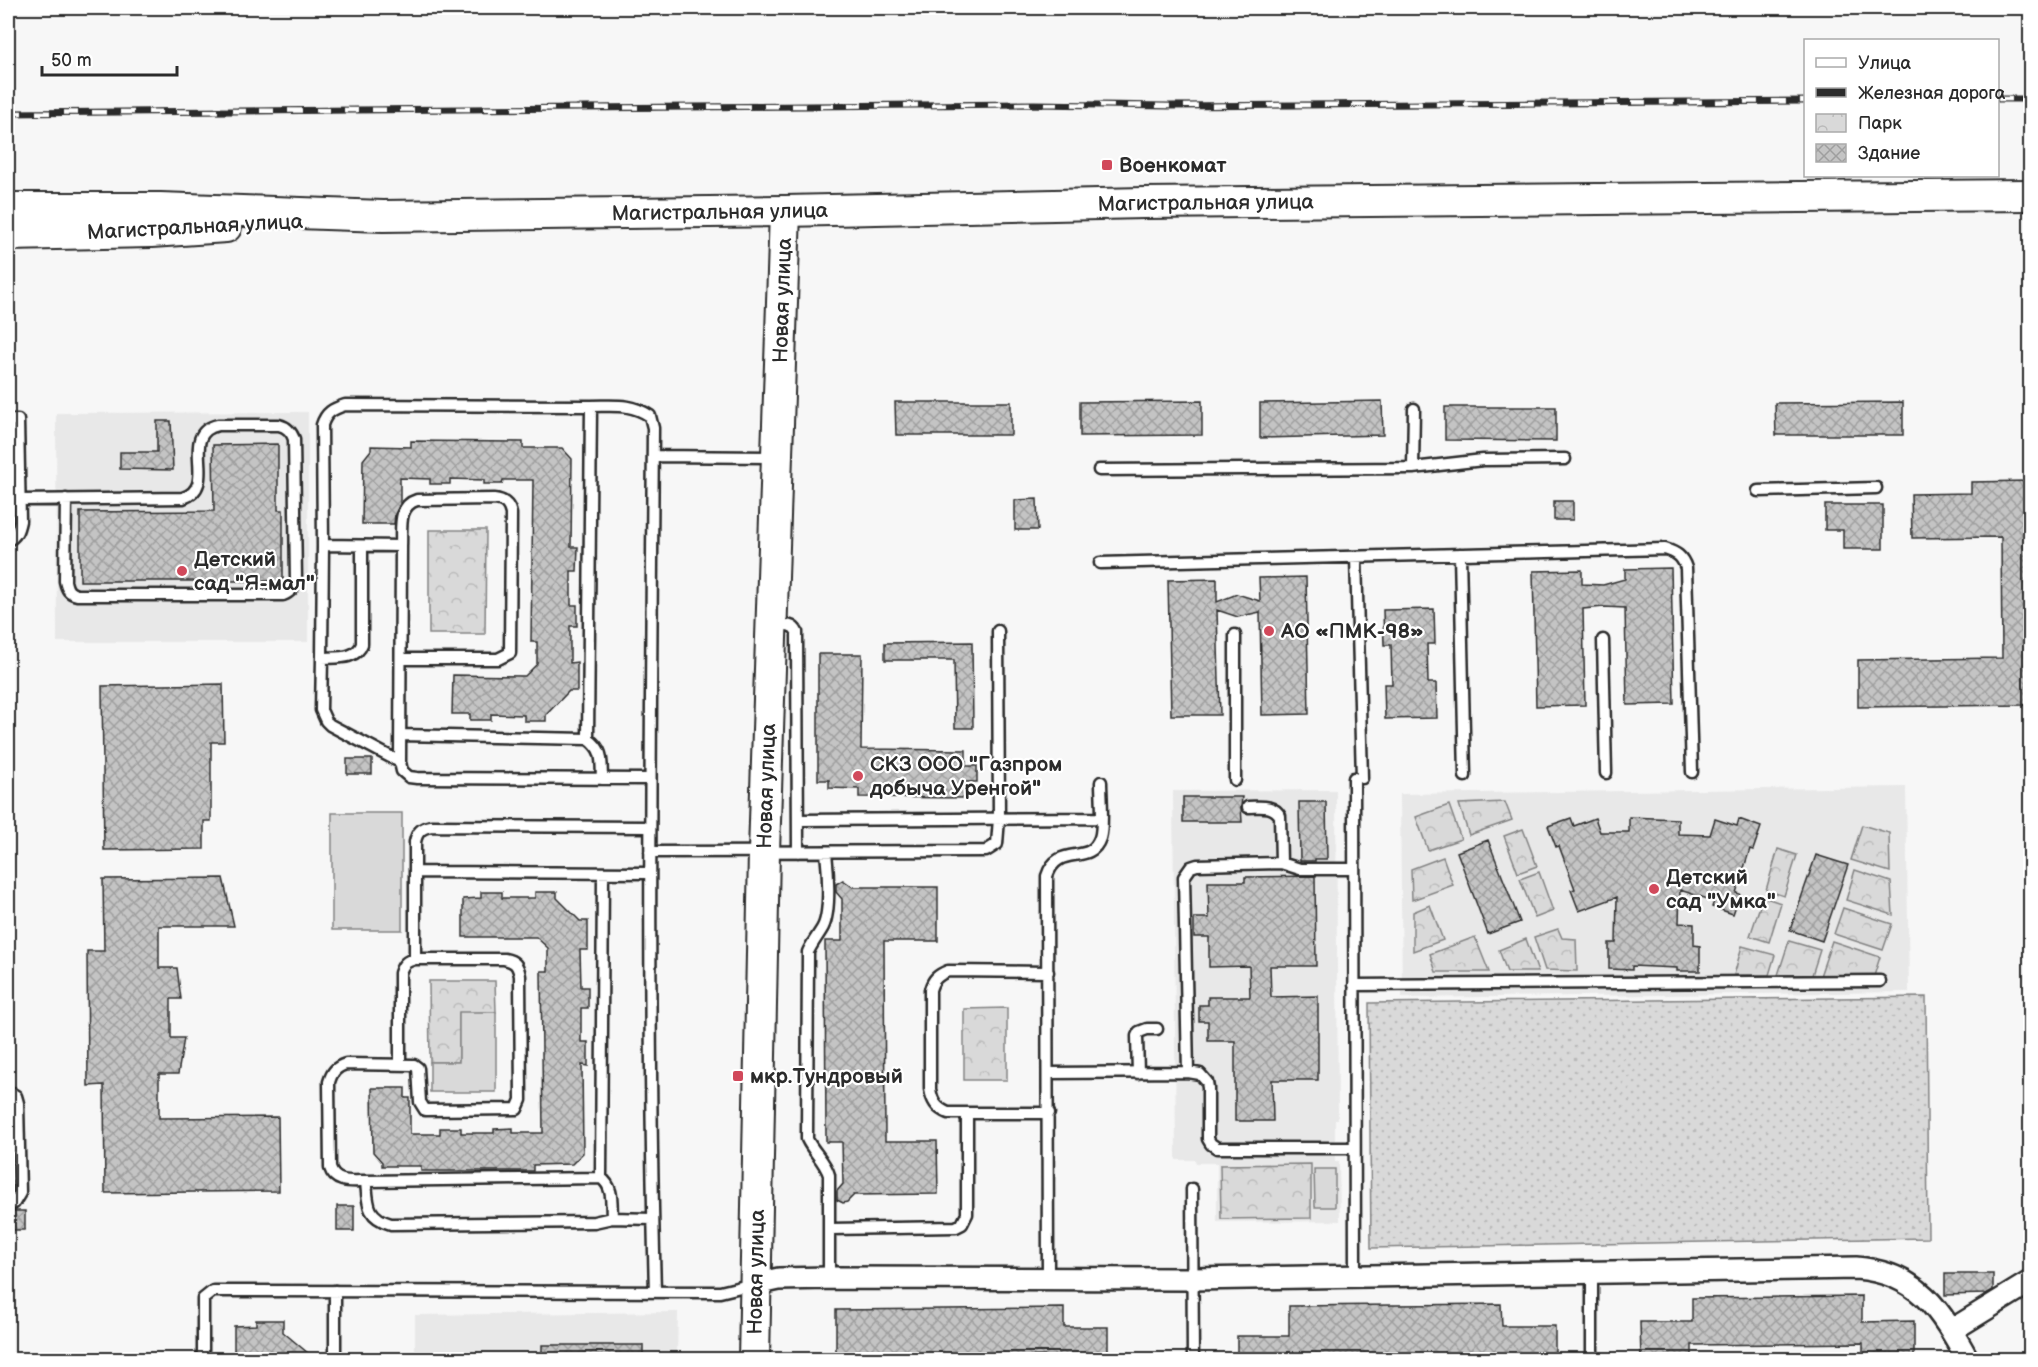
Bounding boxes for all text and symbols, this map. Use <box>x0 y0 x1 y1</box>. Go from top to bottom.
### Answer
scale bar <box>42 39 177 77</box>
legend <box>1804 39 1999 177</box>
text: 50 m <box>51 50 92 71</box>
text: Улица <box>1858 53 1912 74</box>
text: Железная дорога <box>1858 83 2006 104</box>
text: Парк <box>1858 113 1902 134</box>
text: Здание <box>1858 143 1920 164</box>
place label: Военкомат <box>1119 153 1227 178</box>
marker: Военкомат <box>1100 158 1114 172</box>
street label: Магистральная улица <box>1097 189 1315 217</box>
street label: Магистральная улица <box>611 198 829 226</box>
street label: Магистральная улица <box>86 209 304 245</box>
street label: Новая улица <box>768 237 797 363</box>
place label: Детский сад "Я-мал" <box>194 547 315 596</box>
marker: Детский сад "Я-мал" <box>175 564 189 578</box>
place label: АО «ПМК-98» <box>1280 619 1424 644</box>
marker: АО «ПМК-98» <box>1262 624 1276 638</box>
street label: Новая улица <box>752 722 781 849</box>
place label: СКЗ ООО "Газпром добыча Уренгой" <box>869 752 1062 801</box>
marker: СКЗ ООО "Газпром добыча Уренгой" <box>851 769 865 783</box>
place label: Детский сад "Умка" <box>1666 865 1776 914</box>
marker: Детский сад "Умка" <box>1647 882 1661 896</box>
place label: мкр.Тундровый <box>750 1064 903 1089</box>
marker: мкр.Тундровый <box>731 1069 745 1083</box>
street label: Новая улица <box>742 1208 769 1335</box>

